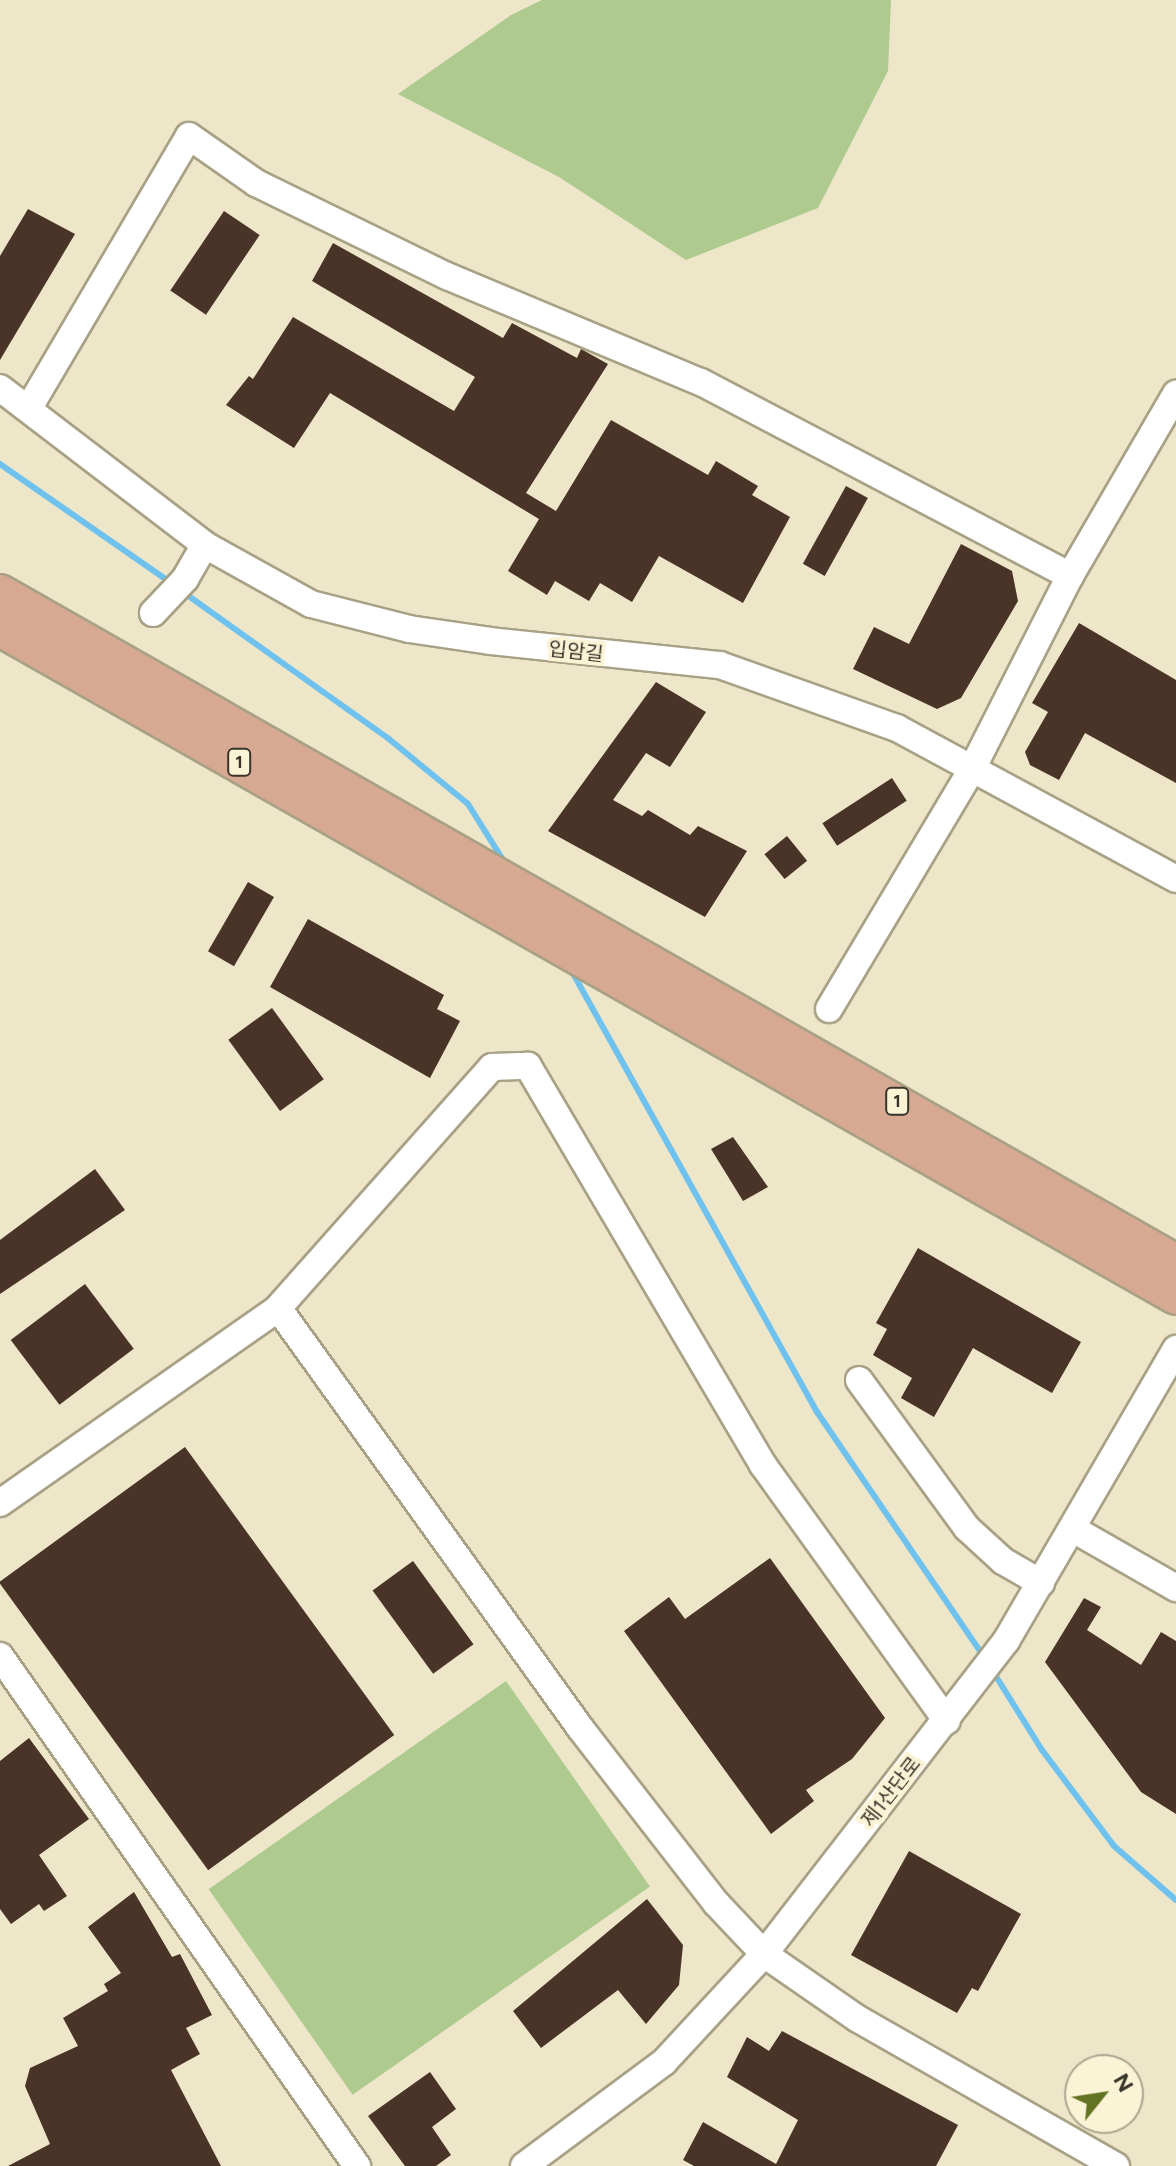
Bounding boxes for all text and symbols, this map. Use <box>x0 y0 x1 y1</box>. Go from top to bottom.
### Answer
street label: 입암길 <box>547 637 605 667</box>
road number: 1 <box>227 748 251 776</box>
road number: 1 <box>885 1087 909 1115</box>
street label: 제1산단로 <box>856 1752 926 1832</box>
north arrow <box>1064 2054 1144 2134</box>
text: N <box>1108 2069 1139 2097</box>

